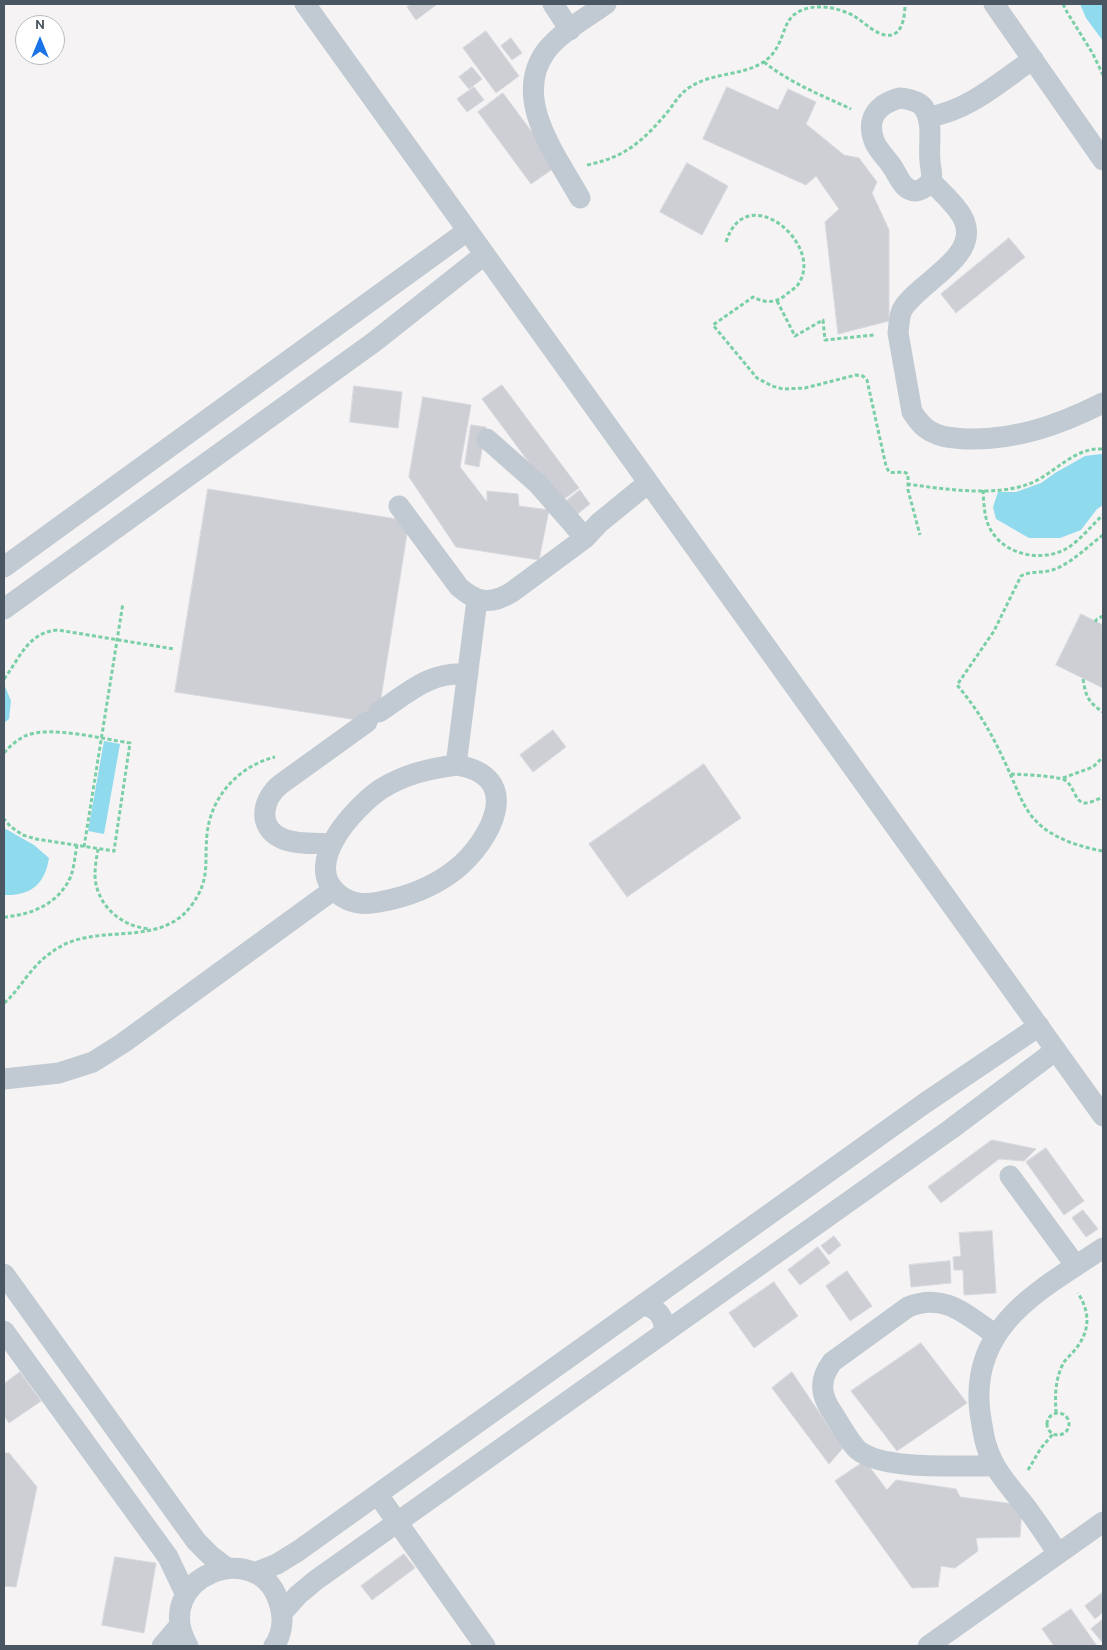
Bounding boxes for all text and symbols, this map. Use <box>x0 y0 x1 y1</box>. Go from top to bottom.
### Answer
north arrow <box>15 15 65 65</box>
text: N <box>35 17 45 34</box>

